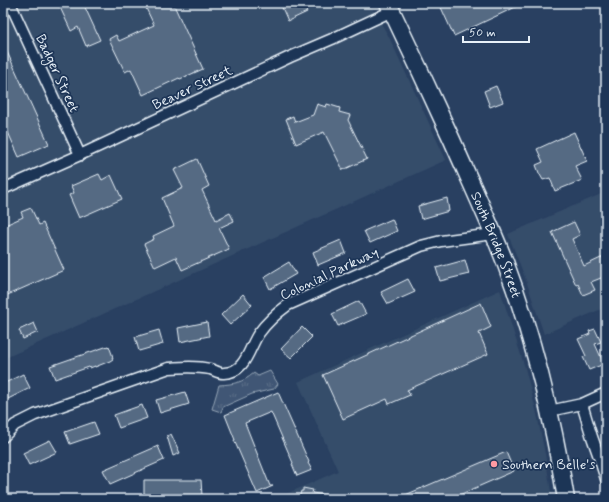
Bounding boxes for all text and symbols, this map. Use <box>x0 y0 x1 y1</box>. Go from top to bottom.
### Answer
scale bar <box>463 18 529 44</box>
text: 50 m <box>469 25 496 41</box>
street label: Badger Street <box>30 32 83 116</box>
street label: Beaver Street <box>149 61 236 114</box>
street label: South Bridge Street <box>466 189 525 300</box>
street label: Colonial Parkway <box>277 243 382 305</box>
place label: Southern Belle's <box>502 456 595 474</box>
marker: Southern Belle's <box>489 459 499 469</box>

